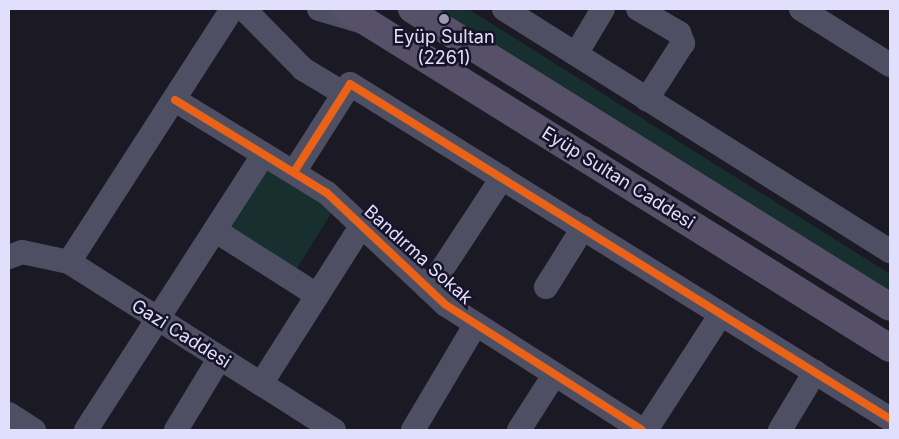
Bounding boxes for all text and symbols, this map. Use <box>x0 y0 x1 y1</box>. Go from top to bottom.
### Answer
marker: Eyüp Sultan (2261) <box>438 13 450 25</box>
place label: Eyüp Sultan (2261) <box>393 27 495 70</box>
street label: Eyüp Sultan Caddesi <box>538 122 698 234</box>
street label: Bandırma Sokak <box>359 201 477 309</box>
street label: Gazi Caddesi <box>128 295 234 373</box>

